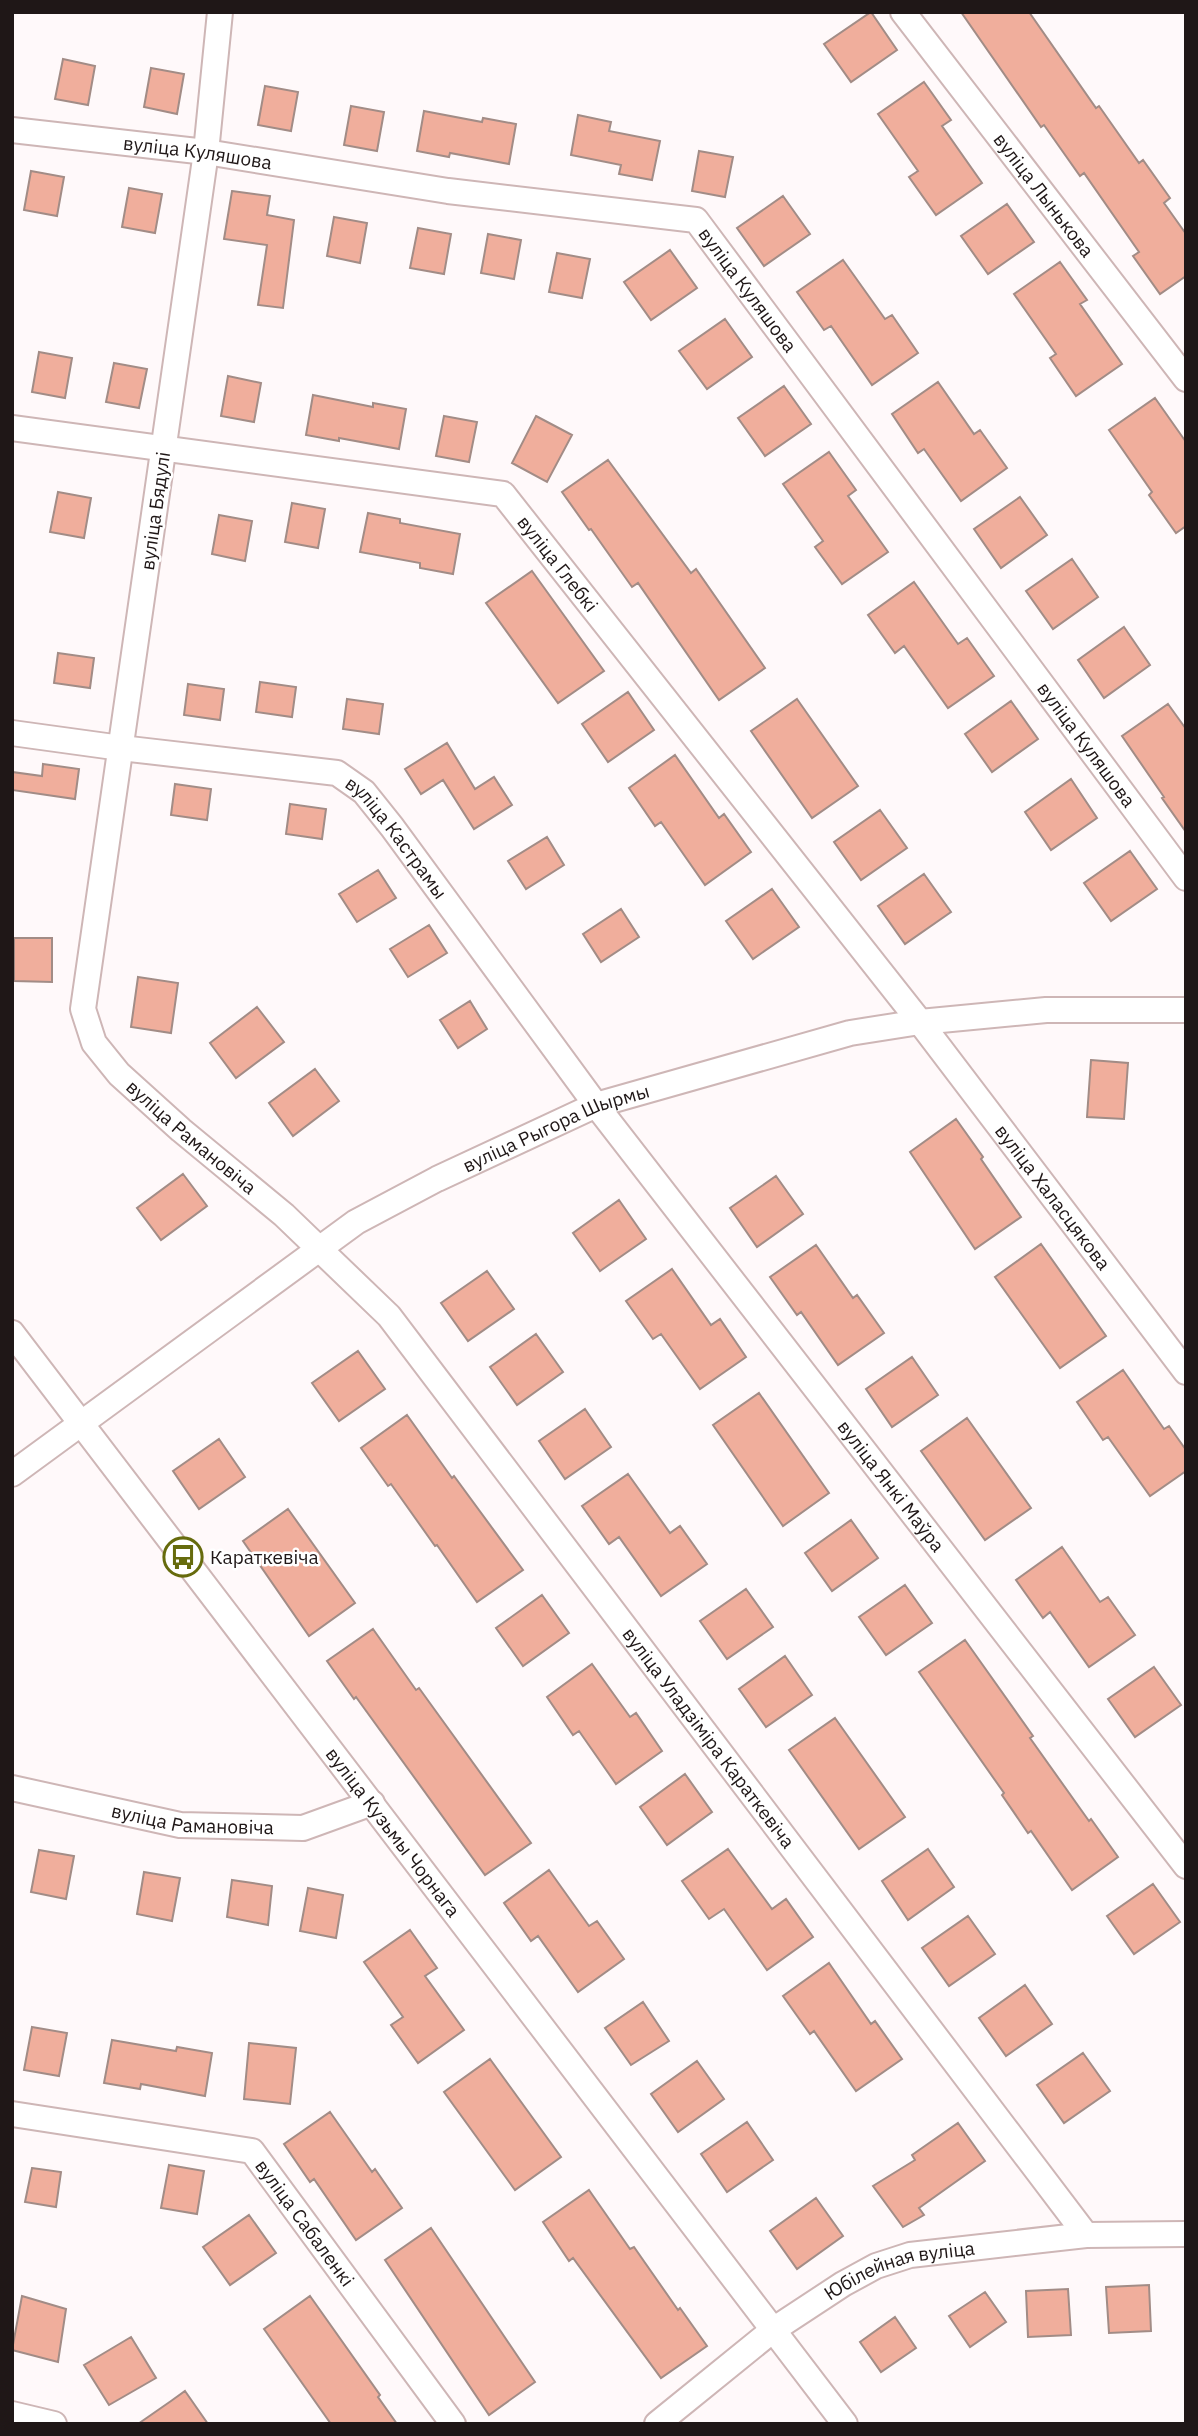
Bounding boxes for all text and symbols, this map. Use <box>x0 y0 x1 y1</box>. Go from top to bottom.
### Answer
street label: вуліца Лынькова <box>989 128 1100 262</box>
street label: вуліца Куляшова <box>122 131 274 174</box>
street label: вуліца Куляшова <box>694 222 802 357</box>
street label: вуліца Бядулі <box>135 450 175 572</box>
street label: вуліца Глебкі <box>512 510 603 617</box>
street label: вуліца Куляшова <box>1032 677 1141 812</box>
street label: вуліца Кастрамы <box>341 771 453 903</box>
street label: вуліца Рамановіча <box>121 1075 261 1199</box>
street label: вуліца Рыгора Шырмы <box>459 1079 652 1177</box>
street label: вуліца Халасцякова <box>990 1119 1116 1275</box>
street label: вуліца Янкі Маўра <box>833 1415 950 1557</box>
bus stop icon: Караткевіча <box>162 1536 204 1578</box>
place label: Караткевіча <box>210 1545 319 1569</box>
street label: вуліца Уладзіміра Караткевіча <box>617 1622 800 1853</box>
street label: вуліца Кузьмы Чорнага <box>321 1743 465 1922</box>
street label: вуліца Рамановіча <box>109 1798 274 1839</box>
street label: вуліца Сабаленкі <box>250 2155 360 2291</box>
street label: Юбілейная вуліца <box>819 2236 976 2305</box>

